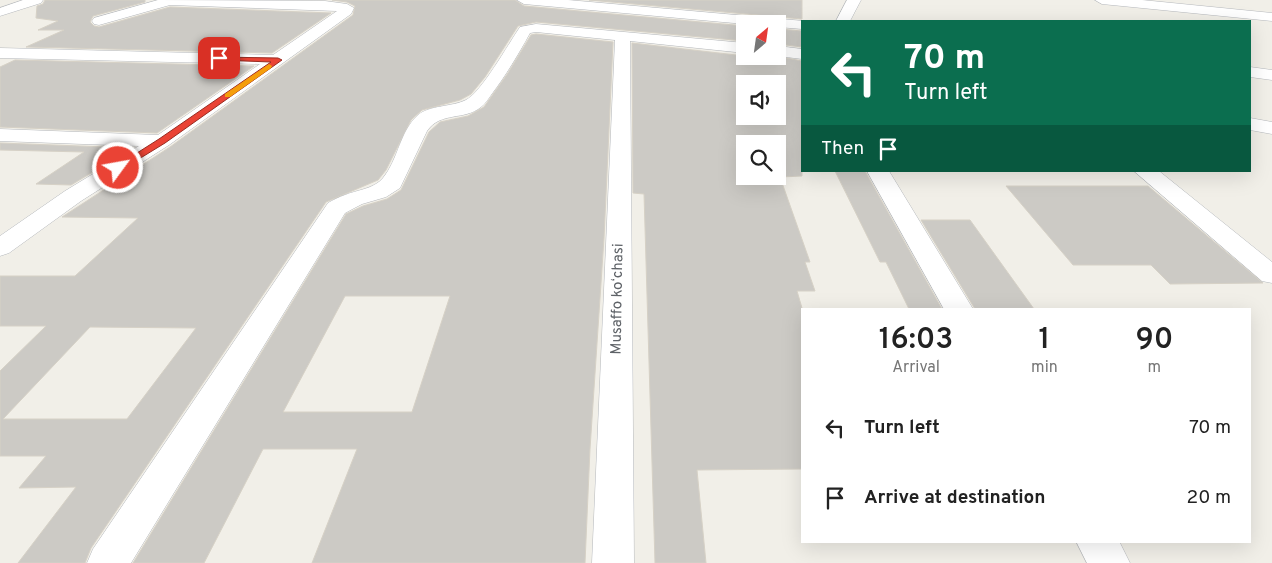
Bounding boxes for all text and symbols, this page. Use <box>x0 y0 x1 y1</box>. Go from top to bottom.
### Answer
north arrow <box>736 15 786 65</box>
map controls <box>736 15 786 185</box>
pin <box>198 37 240 79</box>
text: 70 m <box>904 37 985 81</box>
icon: left <box>821 40 886 105</box>
icon: arrive <box>205 44 233 72</box>
button: sound <box>736 75 786 125</box>
text: Turn left <box>904 80 987 107</box>
button: search <box>736 135 786 185</box>
icon: arrive <box>874 135 902 163</box>
text: Then <box>821 137 864 161</box>
position arrow <box>91 141 143 193</box>
street label: Musaffo koʻchasi <box>608 243 628 355</box>
text: 16:03 <box>879 322 953 359</box>
text: 1 <box>1039 322 1050 359</box>
text: 90 <box>1135 322 1173 359</box>
text: Arrival <box>892 358 940 378</box>
text: min <box>1031 358 1058 378</box>
text: m <box>1148 358 1161 378</box>
icon: left <box>821 414 849 442</box>
text: Turn left <box>864 416 940 440</box>
text: 70 m <box>1189 416 1231 440</box>
icon: arrive <box>821 484 849 512</box>
text: Arrive at destination <box>864 486 1045 510</box>
text: 20 m <box>1187 486 1231 510</box>

